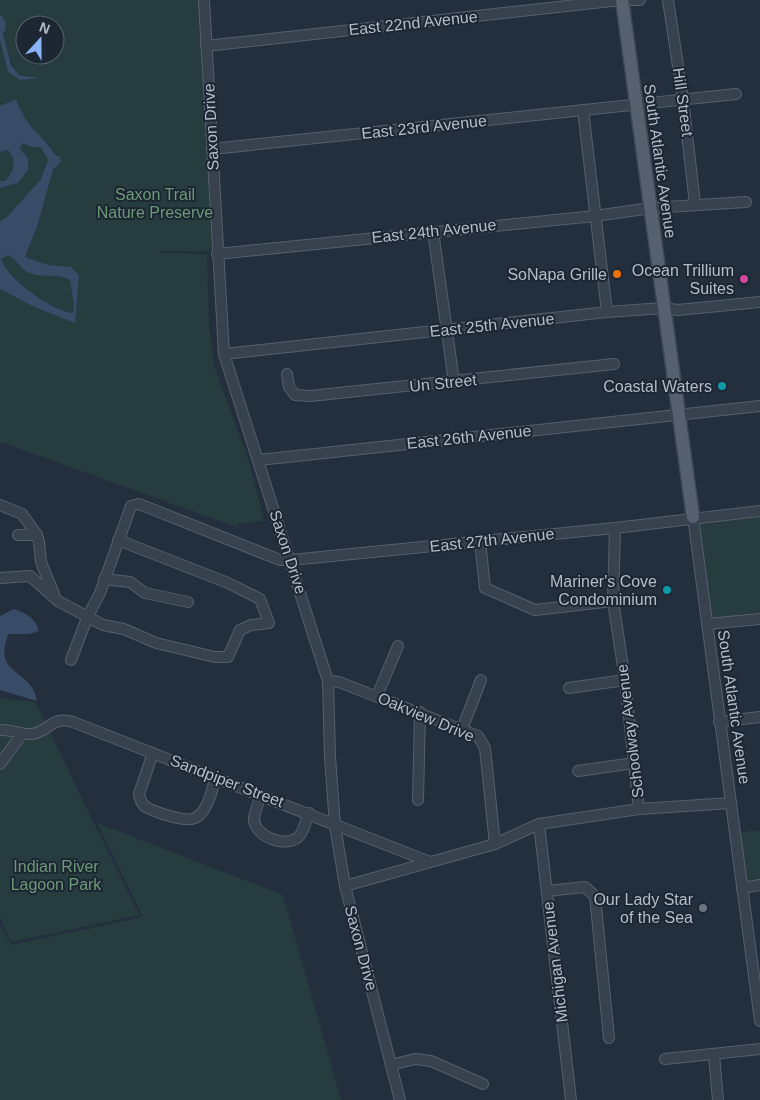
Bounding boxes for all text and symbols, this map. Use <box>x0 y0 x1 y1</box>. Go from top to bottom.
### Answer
street label: East 22nd Avenue <box>348 8 478 38</box>
north arrow <box>15 15 65 65</box>
text: N <box>37 19 52 37</box>
street label: Hill Street <box>670 66 696 138</box>
street label: Saxon Drive <box>200 83 222 171</box>
street label: South Atlantic Avenue <box>641 83 679 239</box>
street label: East 23rd Avenue <box>360 112 488 142</box>
park label: Saxon Trail Nature Preserve <box>97 186 213 221</box>
street label: East 24th Avenue <box>371 216 497 246</box>
place label: Ocean Trillium Suites <box>632 262 734 297</box>
place label: SoNapa Grille <box>507 266 607 283</box>
marker: SoNapa Grille <box>611 268 623 280</box>
marker: Ocean Trillium Suites <box>738 273 750 285</box>
street label: East 25th Avenue <box>429 310 555 340</box>
street label: Un Street <box>408 371 478 395</box>
place label: Coastal Waters <box>603 378 712 395</box>
marker: Coastal Waters <box>716 380 728 392</box>
street label: East 26th Avenue <box>406 422 532 452</box>
street label: Saxon Drive <box>266 508 310 596</box>
street label: East 27th Avenue <box>429 525 555 555</box>
place label: Mariner's Cove Condominium <box>550 573 657 608</box>
marker: Mariner's Cove Condominium <box>661 584 673 596</box>
street label: South Atlantic Avenue <box>715 629 753 785</box>
street label: Schoolway Avenue <box>613 663 647 799</box>
street label: Oakview Drive <box>375 689 477 745</box>
street label: Sandpiper Street <box>168 752 287 811</box>
park label: Indian River Lagoon Park <box>11 858 102 893</box>
place label: Our Lady Star of the Sea <box>593 891 694 926</box>
street label: Michigan Avenue <box>539 901 571 1023</box>
marker: Our Lady Star of the Sea <box>697 902 709 914</box>
street label: Saxon Drive <box>342 904 381 992</box>

